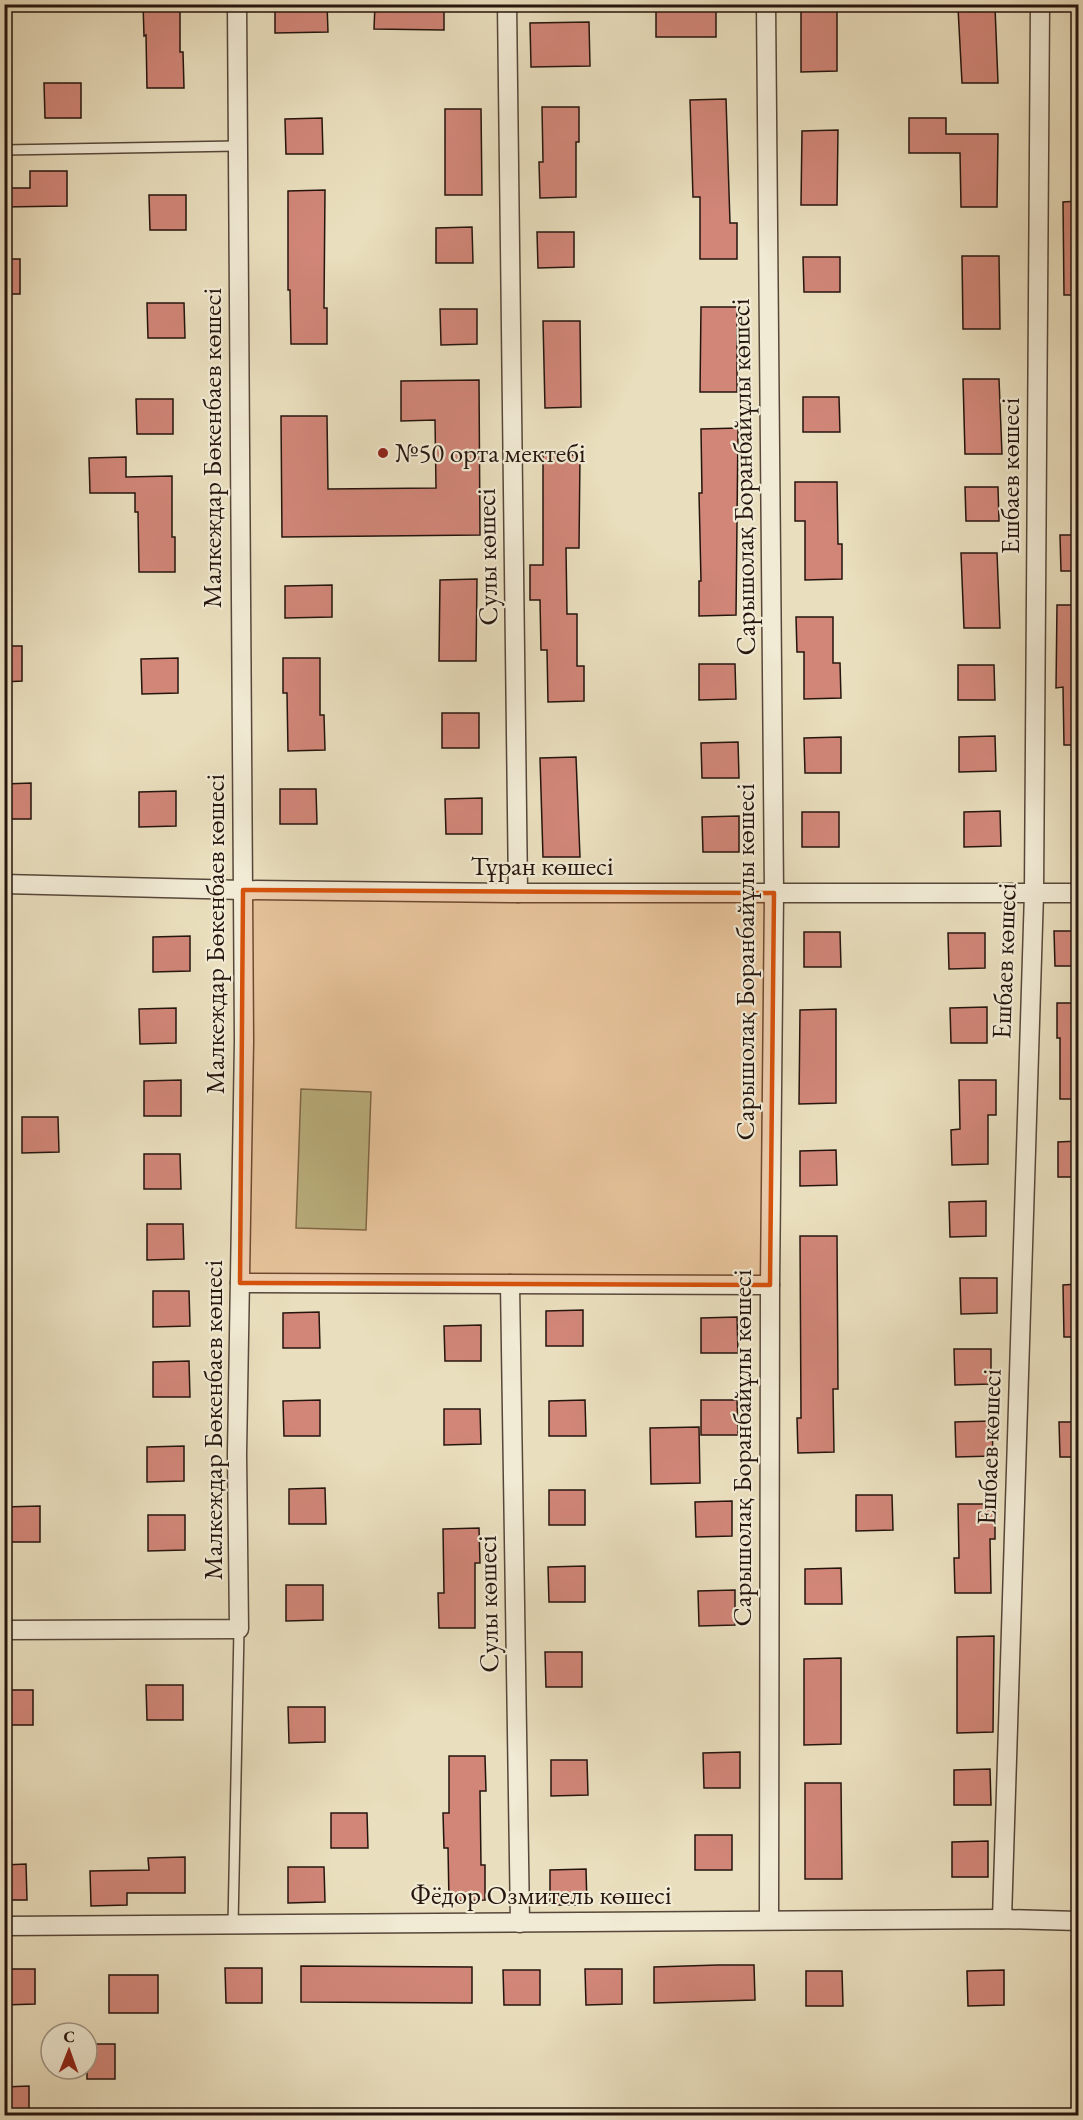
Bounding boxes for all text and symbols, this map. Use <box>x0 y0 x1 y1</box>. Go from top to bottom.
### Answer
street label: Малкеждар Бөкенбаев көшесі <box>194 287 229 608</box>
street label: Сарышолақ Боранбайұлы көшесі <box>722 298 763 656</box>
street label: Ешбаев көшесі <box>992 397 1027 554</box>
place label: №50 орта мектебі <box>395 435 586 470</box>
marker: №50 орта мектебі <box>376 446 390 460</box>
street label: Сулы көшесі <box>468 488 505 626</box>
street label: Малкеждар Бөкенбаев көшесі <box>197 773 232 1094</box>
street label: Сарышолақ Боранбайұлы көшесі <box>727 783 762 1141</box>
street label: Тұран көшесі <box>470 848 614 883</box>
street label: Ешбаев көшесі <box>983 882 1024 1040</box>
street label: Малкеждар Бөкенбаев көшесі <box>195 1259 230 1580</box>
street label: Сарышолақ Боранбайұлы көшесі <box>724 1269 759 1627</box>
street label: Ешбаев көшесі <box>968 1368 1009 1526</box>
street label: Сулы көшесі <box>469 1535 506 1673</box>
street label: Фёдор Озмитель көшесі <box>410 1877 672 1912</box>
north arrow <box>39 2021 99 2081</box>
text: С <box>63 2026 75 2047</box>

